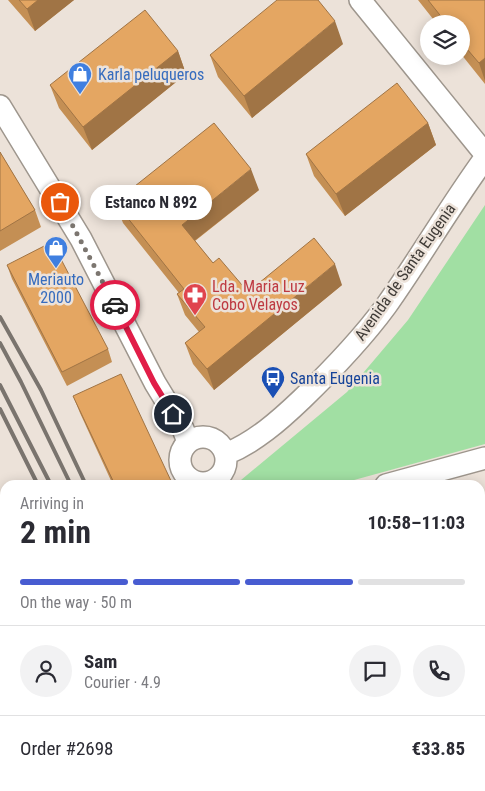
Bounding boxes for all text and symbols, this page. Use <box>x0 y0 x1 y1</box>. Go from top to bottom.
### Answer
map controls <box>420 15 470 65</box>
button: layers <box>420 15 470 65</box>
shop icon: Karla peluqueros <box>67 61 93 95</box>
place label: Karla peluqueros <box>98 65 204 84</box>
pin <box>39 181 81 223</box>
callout: Estanco N 892 <box>90 184 212 220</box>
icon: bag <box>46 188 74 216</box>
text: Estanco N 892 <box>105 193 197 212</box>
street label: Avenida de Santa Eugenia <box>351 200 459 344</box>
shop icon: Meriauto 2000 <box>43 235 69 269</box>
place label: Meriauto 2000 <box>28 270 84 307</box>
place label: Lda. Maria Luz Cobo Velayos <box>212 277 305 314</box>
courier <box>90 280 140 330</box>
pharmacy icon: Lda. Maria Luz Cobo Velayos <box>182 282 208 316</box>
icon: car <box>101 291 129 319</box>
bus stop icon: Santa Eugenia <box>260 365 286 399</box>
place label: Santa Eugenia <box>290 369 380 388</box>
pin <box>152 393 194 435</box>
icon: home <box>159 400 187 428</box>
text: Arriving in <box>20 494 84 513</box>
text: 10:58–11:03 <box>367 511 465 534</box>
text: 2 min <box>20 513 91 551</box>
text: On the way · 50 m <box>20 593 132 612</box>
button: person <box>20 645 72 697</box>
button: chat <box>349 645 401 697</box>
button: phone <box>413 645 465 697</box>
text: Sam <box>84 650 117 673</box>
text: Courier · 4.9 <box>84 673 161 692</box>
text: Order #2698 <box>20 737 113 760</box>
text: €33.85 <box>411 737 465 760</box>

